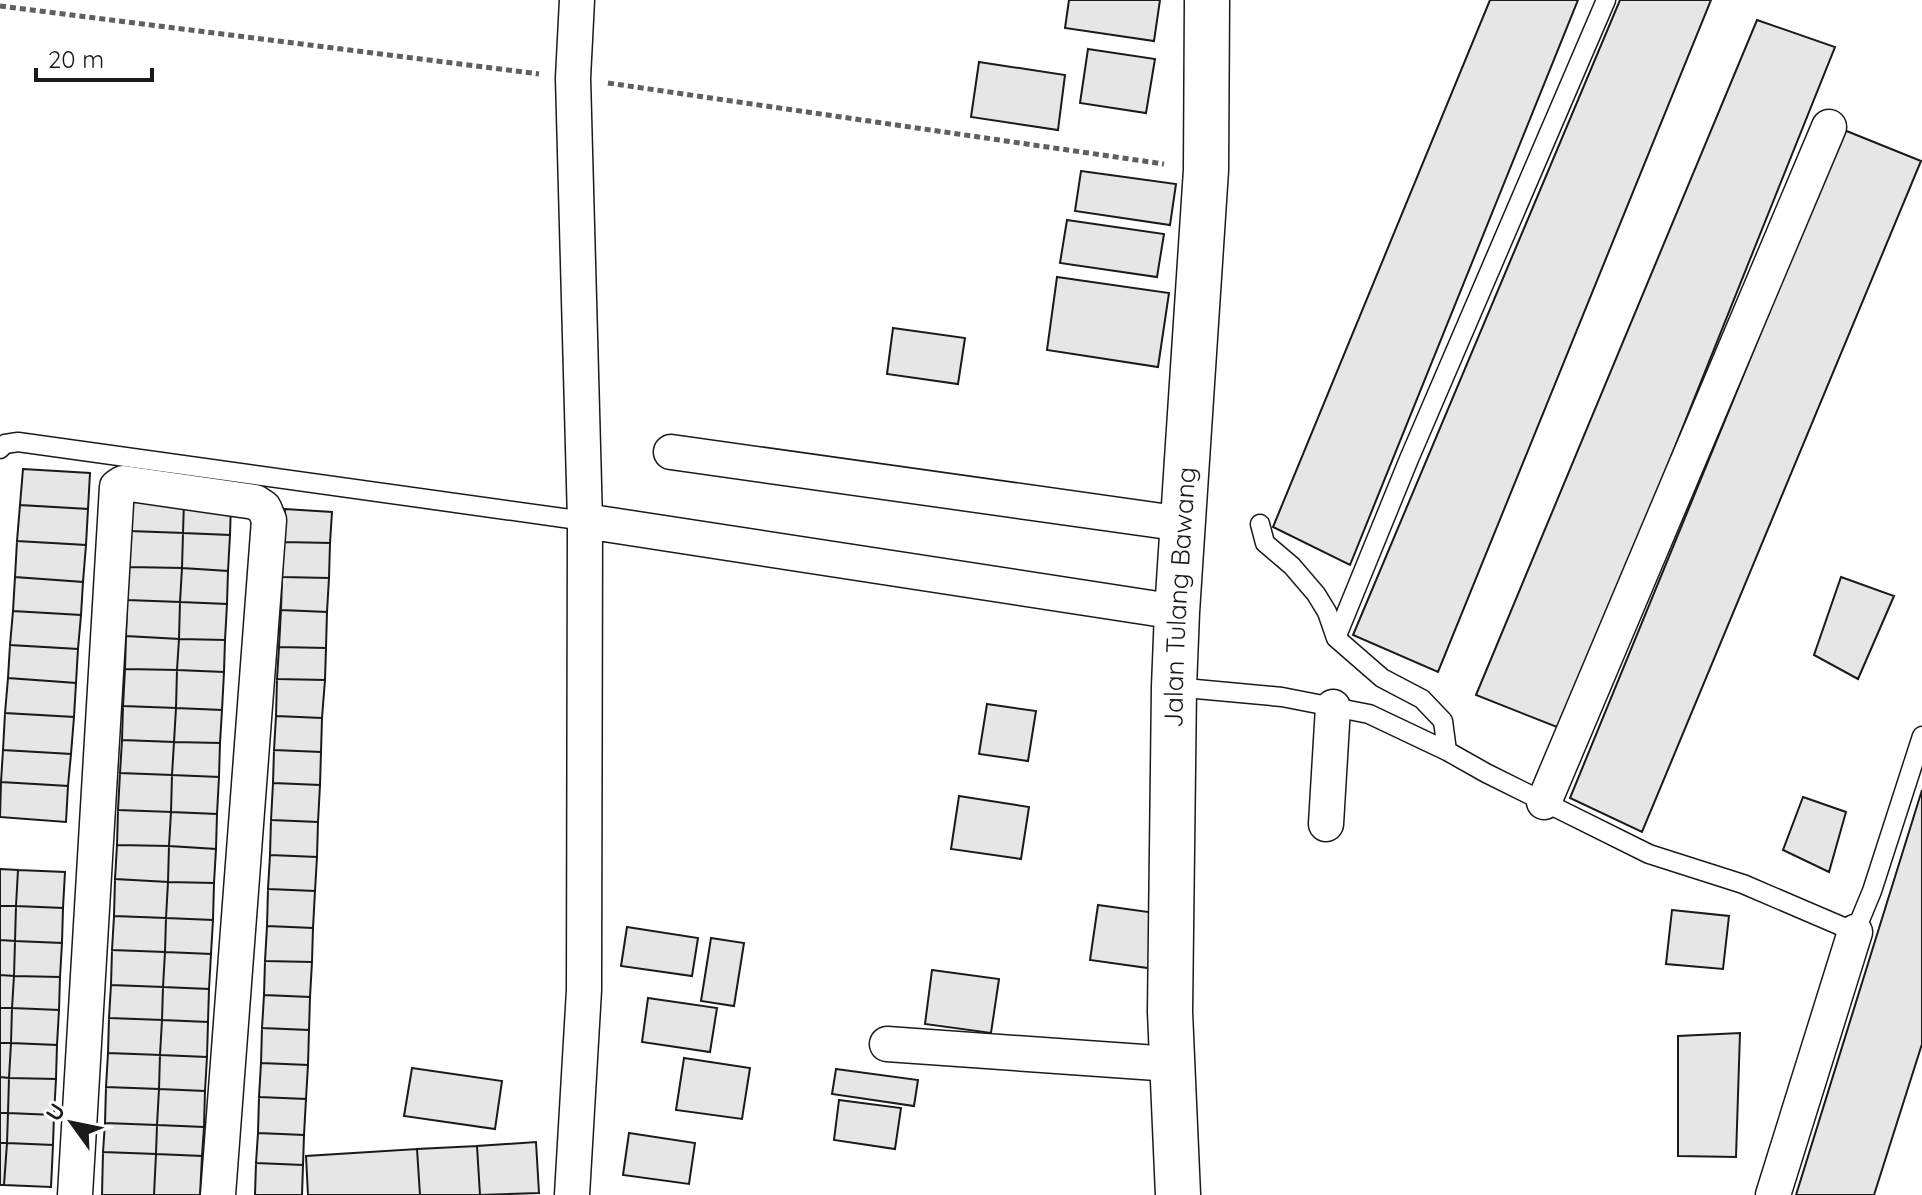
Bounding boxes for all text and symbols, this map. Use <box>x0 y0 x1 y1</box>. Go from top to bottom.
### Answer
scale bar <box>36 32 152 82</box>
text: 20 m <box>48 44 104 74</box>
street label: Jalan Tulang Bawang <box>1156 466 1202 728</box>
north arrow <box>32 1083 112 1163</box>
text: U <box>39 1098 71 1126</box>

